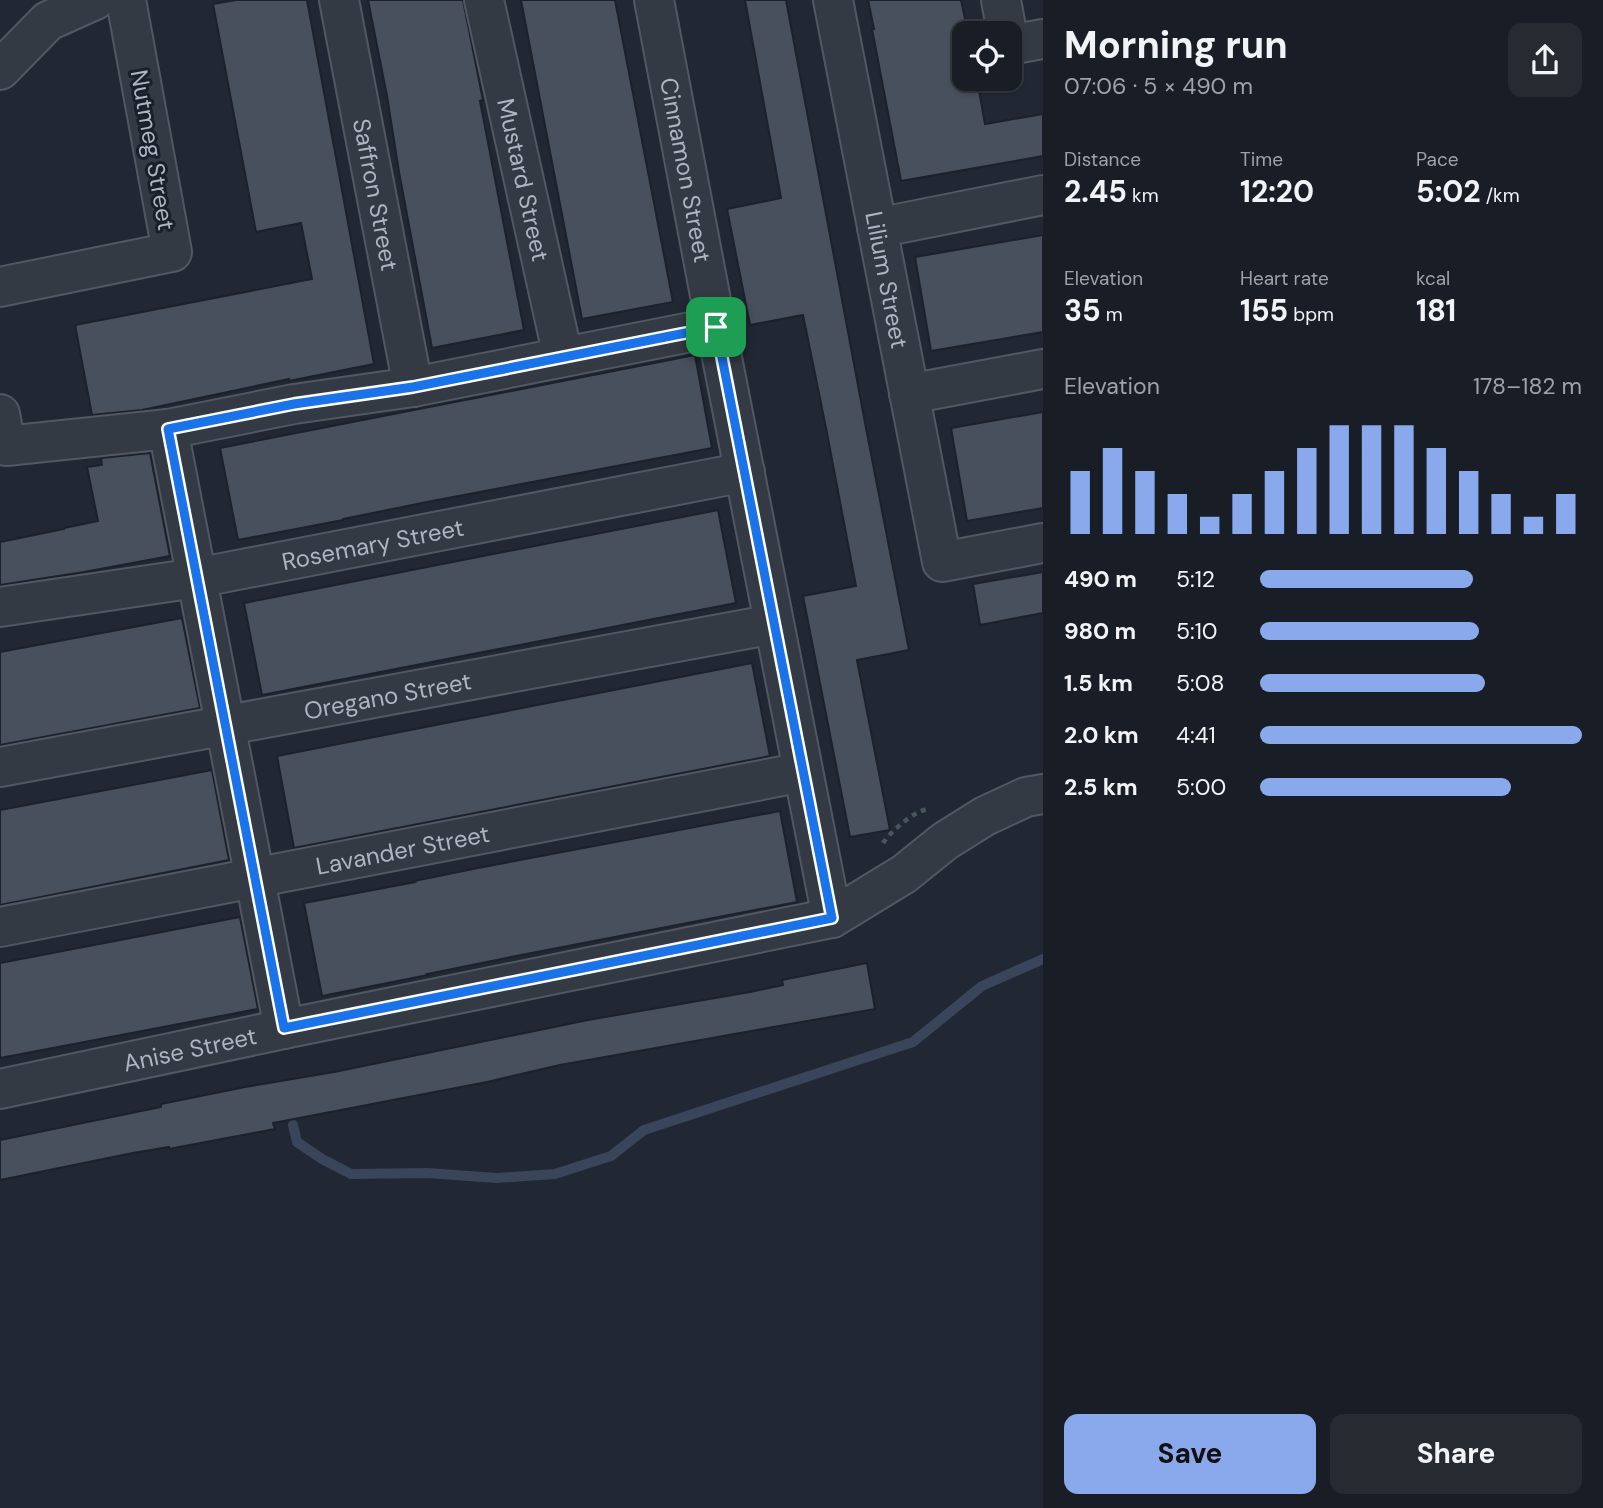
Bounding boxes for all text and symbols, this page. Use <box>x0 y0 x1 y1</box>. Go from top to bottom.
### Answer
text: Morning run <box>1064 20 1288 70</box>
map controls <box>952 21 1022 91</box>
button: locate <box>952 21 1022 91</box>
button: share <box>1508 23 1582 97</box>
street label: Nutmeg Street <box>124 67 182 233</box>
text: 07:06 · 5 × 490 m <box>1064 71 1253 101</box>
street label: Cinnamon Street <box>654 75 719 265</box>
street label: Mustard Street <box>491 95 557 264</box>
street label: Saffron Street <box>346 116 406 273</box>
text: Distance <box>1064 147 1141 172</box>
text: Time <box>1240 147 1283 172</box>
text: Pace <box>1416 147 1459 172</box>
text: 2.45 <box>1064 172 1127 211</box>
text: 12:20 <box>1240 172 1314 211</box>
text: 5:02 <box>1416 172 1481 211</box>
text: km <box>1127 183 1159 208</box>
text: /km <box>1481 183 1520 208</box>
street label: Lilium Street <box>859 209 916 351</box>
text: Elevation <box>1064 266 1143 291</box>
text: Heart rate <box>1240 266 1329 291</box>
text: kcal <box>1416 266 1450 291</box>
text: 35 <box>1064 291 1101 330</box>
text: 155 <box>1240 291 1288 330</box>
text: 181 <box>1416 291 1456 330</box>
pin <box>686 297 746 357</box>
text: m <box>1101 302 1123 327</box>
text: bpm <box>1288 302 1334 327</box>
icon: arrive <box>697 308 735 346</box>
text: Elevation <box>1064 371 1160 401</box>
text: 178–182 m <box>1473 371 1582 401</box>
street label: Rosemary Street <box>279 511 466 577</box>
text: 490 m <box>1064 564 1137 594</box>
text: 5:12 <box>1176 564 1215 594</box>
text: 980 m <box>1064 616 1136 646</box>
text: 5:10 <box>1176 616 1218 646</box>
street label: Oregano Street <box>301 665 474 726</box>
text: 1.5 km <box>1064 668 1133 698</box>
text: 5:08 <box>1176 668 1224 698</box>
text: 2.0 km <box>1064 720 1139 750</box>
text: 4:41 <box>1176 720 1216 750</box>
text: 2.5 km <box>1064 772 1138 802</box>
text: 5:00 <box>1176 772 1226 802</box>
street label: Lavander Street <box>313 817 492 881</box>
street label: Anise Street <box>120 1020 259 1078</box>
button: Save <box>1064 1414 1316 1494</box>
button: Share <box>1330 1414 1582 1494</box>

